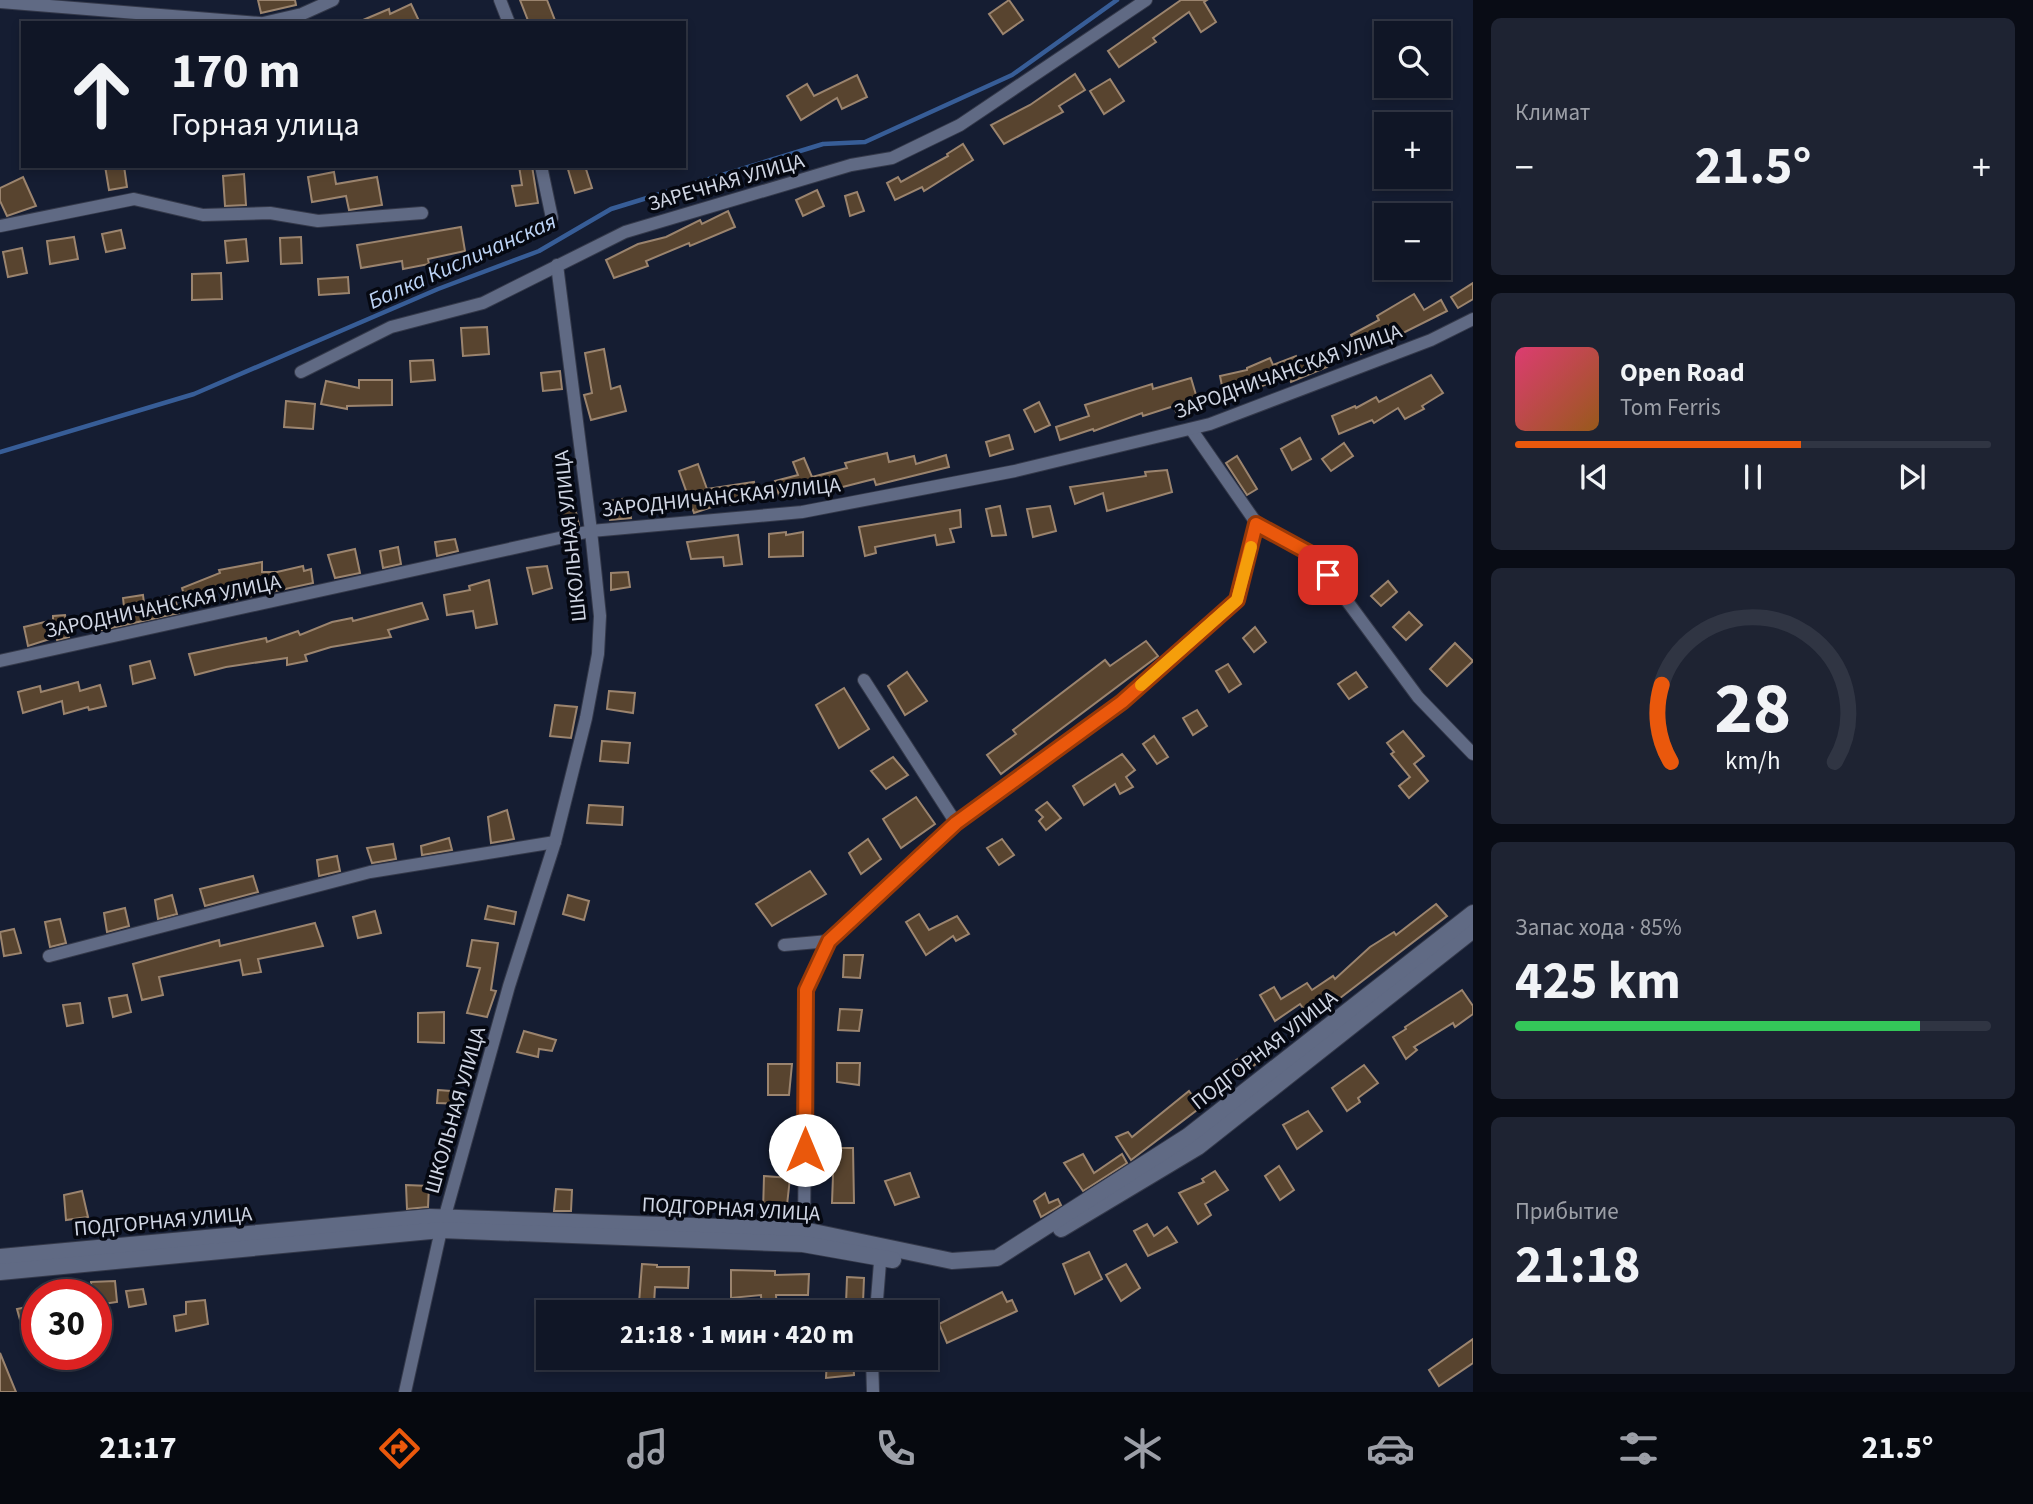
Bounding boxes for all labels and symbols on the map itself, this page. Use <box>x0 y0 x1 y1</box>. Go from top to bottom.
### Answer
street label: ЗАРЕЧНАЯ УЛИЦА <box>644 145 808 219</box>
water label: Балка Кисличанская <box>362 205 562 317</box>
street label: ЗАРОДНИЧАНСКАЯ УЛИЦА <box>1170 316 1407 426</box>
street label: ШКОЛЬНАЯ УЛИЦА <box>546 448 594 623</box>
street label: ЗАРОДНИЧАНСКАЯ УЛИЦА <box>600 469 843 524</box>
pin <box>1298 545 1358 605</box>
street label: ЗАРОДНИЧАНСКАЯ УЛИЦА <box>42 566 284 646</box>
street label: ПОДГОРНАЯ УЛИЦА <box>1184 983 1344 1117</box>
street label: ШКОЛЬНАЯ УЛИЦА <box>417 1022 493 1197</box>
position arrow <box>768 1113 842 1187</box>
street label: ПОДГОРНАЯ УЛИЦА <box>641 1189 822 1229</box>
street label: ПОДГОРНАЯ УЛИЦА <box>73 1198 254 1244</box>
speed limit sign: 30 <box>21 1279 112 1370</box>

